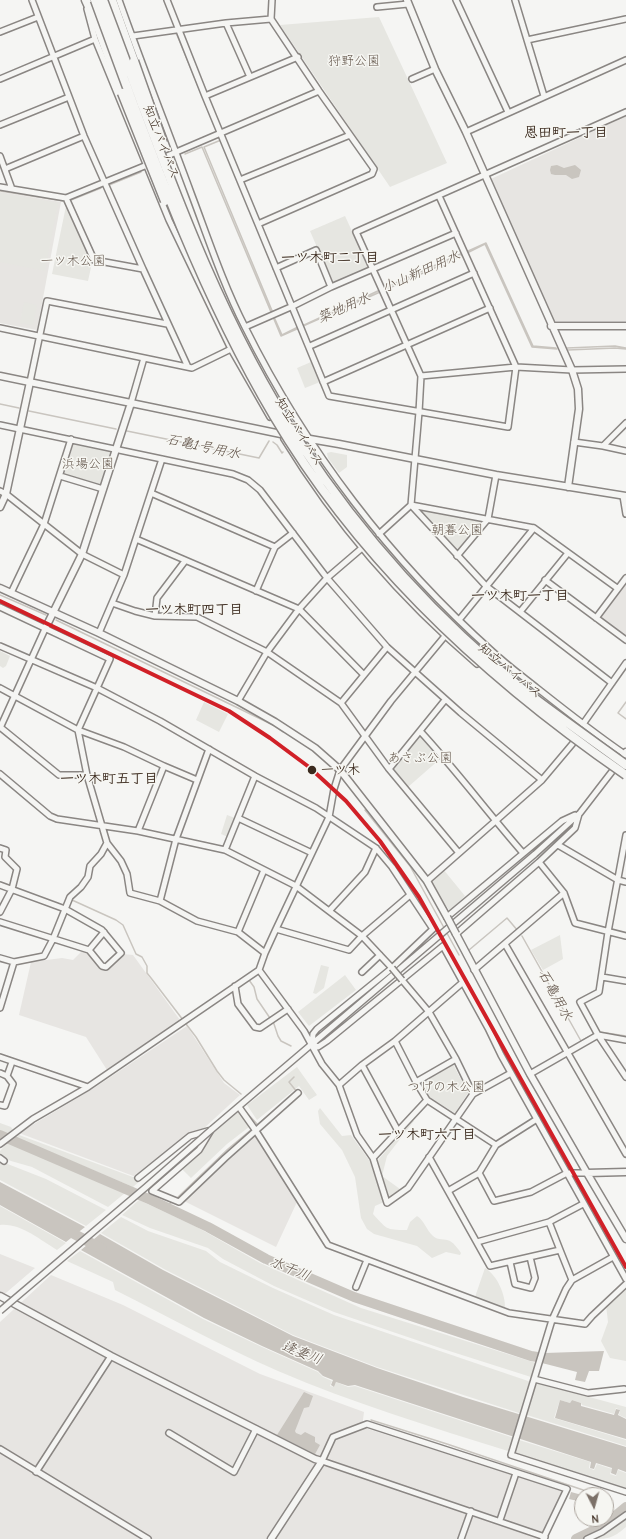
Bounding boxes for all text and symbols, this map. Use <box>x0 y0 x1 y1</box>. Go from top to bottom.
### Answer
park label: 狩野公園 <box>328 53 380 69</box>
street label: 知立バイパス <box>140 103 182 181</box>
district label: 恩田町一丁目 <box>524 125 608 141</box>
water label: 小山新田用水 <box>379 247 463 297</box>
district label: 一ツ木町二丁目 <box>281 250 379 266</box>
park label: 一ツ木公園 <box>41 253 105 269</box>
water label: 築地用水 <box>315 289 373 327</box>
street label: 知立バイパス <box>272 395 326 469</box>
water label: 石亀1号用水 <box>164 431 242 463</box>
park label: 浜場公園 <box>62 456 114 472</box>
park label: 朝暮公園 <box>431 522 483 538</box>
district label: 一ツ木町一丁目 <box>471 588 569 604</box>
district label: 一ツ木町四丁目 <box>145 602 243 618</box>
street label: 知立バイパス <box>475 640 545 702</box>
park label: あさぶ公園 <box>388 750 452 766</box>
place label: 一ツ木 <box>321 762 360 778</box>
marker: 一ツ木 <box>306 764 318 776</box>
district label: 一ツ木町五丁目 <box>60 771 158 787</box>
water label: 石亀用水 <box>534 966 576 1024</box>
park label: つげの木公園 <box>407 1079 485 1095</box>
district label: 一ツ木町六丁目 <box>378 1127 476 1143</box>
water label: 水干川 <box>267 1253 313 1285</box>
water label: 逢妻川 <box>279 1338 325 1368</box>
north arrow <box>574 1487 614 1527</box>
text: N <box>591 1512 599 1525</box>

